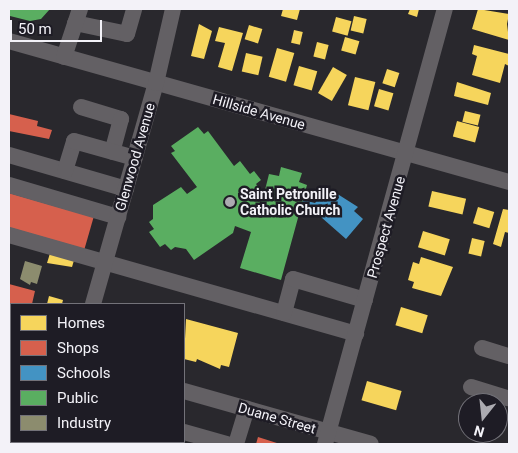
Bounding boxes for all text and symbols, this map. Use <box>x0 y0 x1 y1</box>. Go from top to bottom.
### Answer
scale bar <box>12 10 105 42</box>
text: 50 m <box>18 20 52 38</box>
street label: Hillside Avenue <box>211 91 307 133</box>
street label: Glenwood Avenue <box>112 101 158 213</box>
street label: Prospect Avenue <box>363 174 409 280</box>
place label: Saint Petronille Catholic Church <box>240 186 340 218</box>
marker: Saint Petronille Catholic Church <box>224 196 236 208</box>
legend <box>10 303 185 443</box>
text: Homes <box>57 314 105 332</box>
text: Shops <box>57 339 99 357</box>
text: Schools <box>57 364 111 382</box>
text: Public <box>57 389 98 407</box>
north arrow <box>458 393 508 443</box>
street label: Duane Street <box>236 399 318 437</box>
text: Industry <box>57 414 111 432</box>
text: N <box>472 422 486 441</box>

